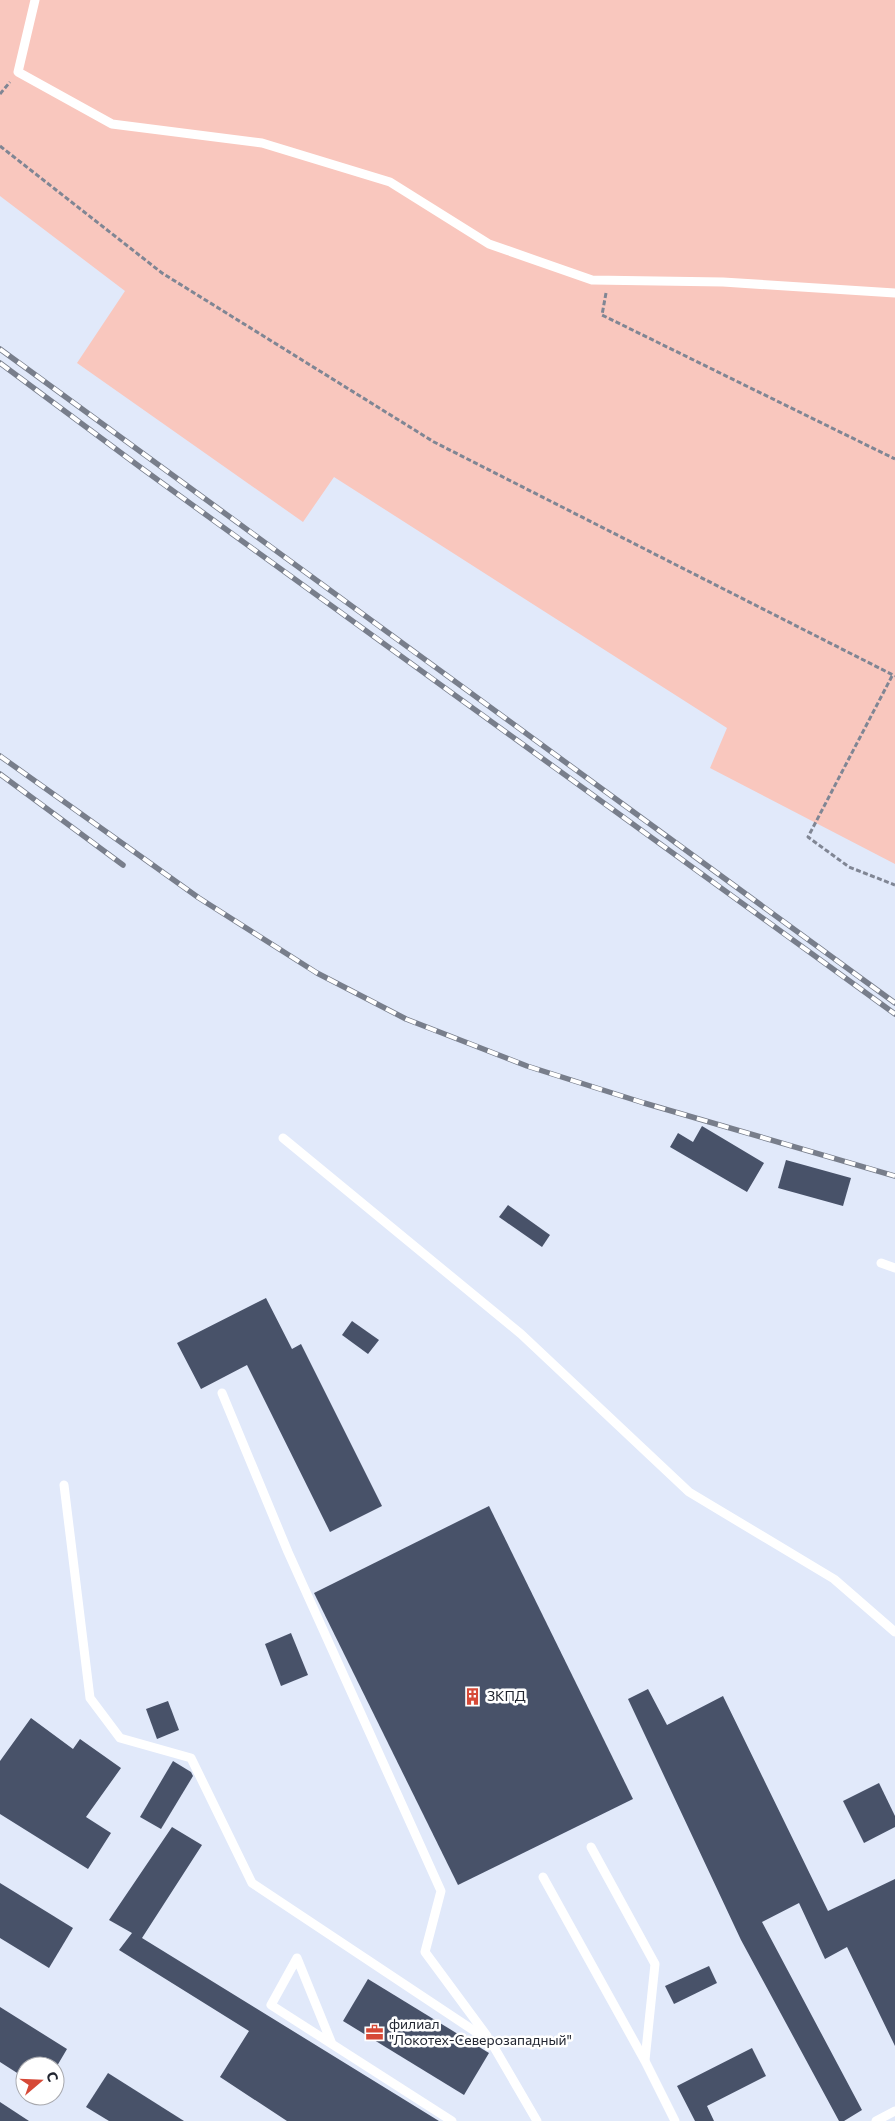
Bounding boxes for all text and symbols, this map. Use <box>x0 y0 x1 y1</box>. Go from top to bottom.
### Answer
building icon: ЗКПД <box>463 1686 483 1706</box>
place label: ЗКПД <box>487 1687 526 1704</box>
place label: филиал "Локотех-Северозападный" <box>389 2015 572 2048</box>
office icon: филиал "Локотех-Северозападный" <box>365 2022 385 2042</box>
north arrow <box>15 2056 65 2106</box>
text: С <box>43 2069 62 2084</box>

